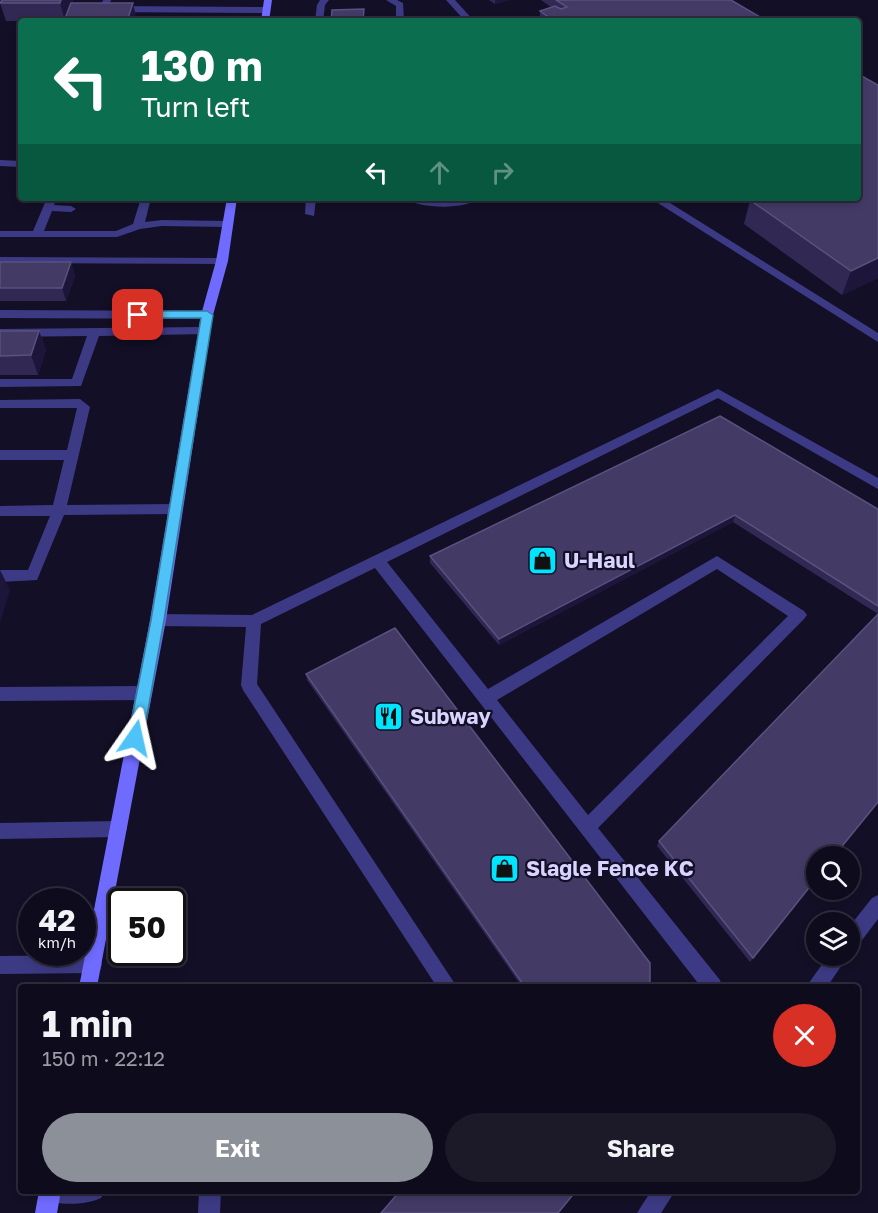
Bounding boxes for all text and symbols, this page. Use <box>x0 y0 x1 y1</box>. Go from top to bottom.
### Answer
text: 130 m <box>141 40 263 90</box>
icon: left <box>42 42 120 120</box>
text: Turn left <box>141 91 250 123</box>
icon: left <box>360 156 393 189</box>
icon: ahead <box>423 156 456 189</box>
icon: right <box>486 156 519 189</box>
pin <box>112 289 163 340</box>
icon: arrive <box>121 298 154 331</box>
shop icon: U-Haul <box>527 544 559 576</box>
place label: U-Haul <box>564 547 635 573</box>
restaurant icon: Subway <box>373 700 405 732</box>
place label: Subway <box>410 703 491 729</box>
position arrow <box>103 706 167 770</box>
map controls <box>806 846 860 966</box>
button: search <box>806 846 860 900</box>
shop icon: Slagle Fence KC <box>489 852 521 884</box>
place label: Slagle Fence KC <box>526 855 694 881</box>
speed limit sign: 50 <box>108 888 186 966</box>
text: 42 <box>38 902 76 938</box>
button: layers <box>806 912 860 966</box>
text: km/h <box>38 933 76 951</box>
text: 1 min <box>42 1002 133 1045</box>
button: close <box>773 1004 836 1067</box>
text: 150 m · 22:12 <box>42 1046 165 1070</box>
button: Exit <box>42 1113 433 1182</box>
button: Share <box>445 1113 836 1182</box>

